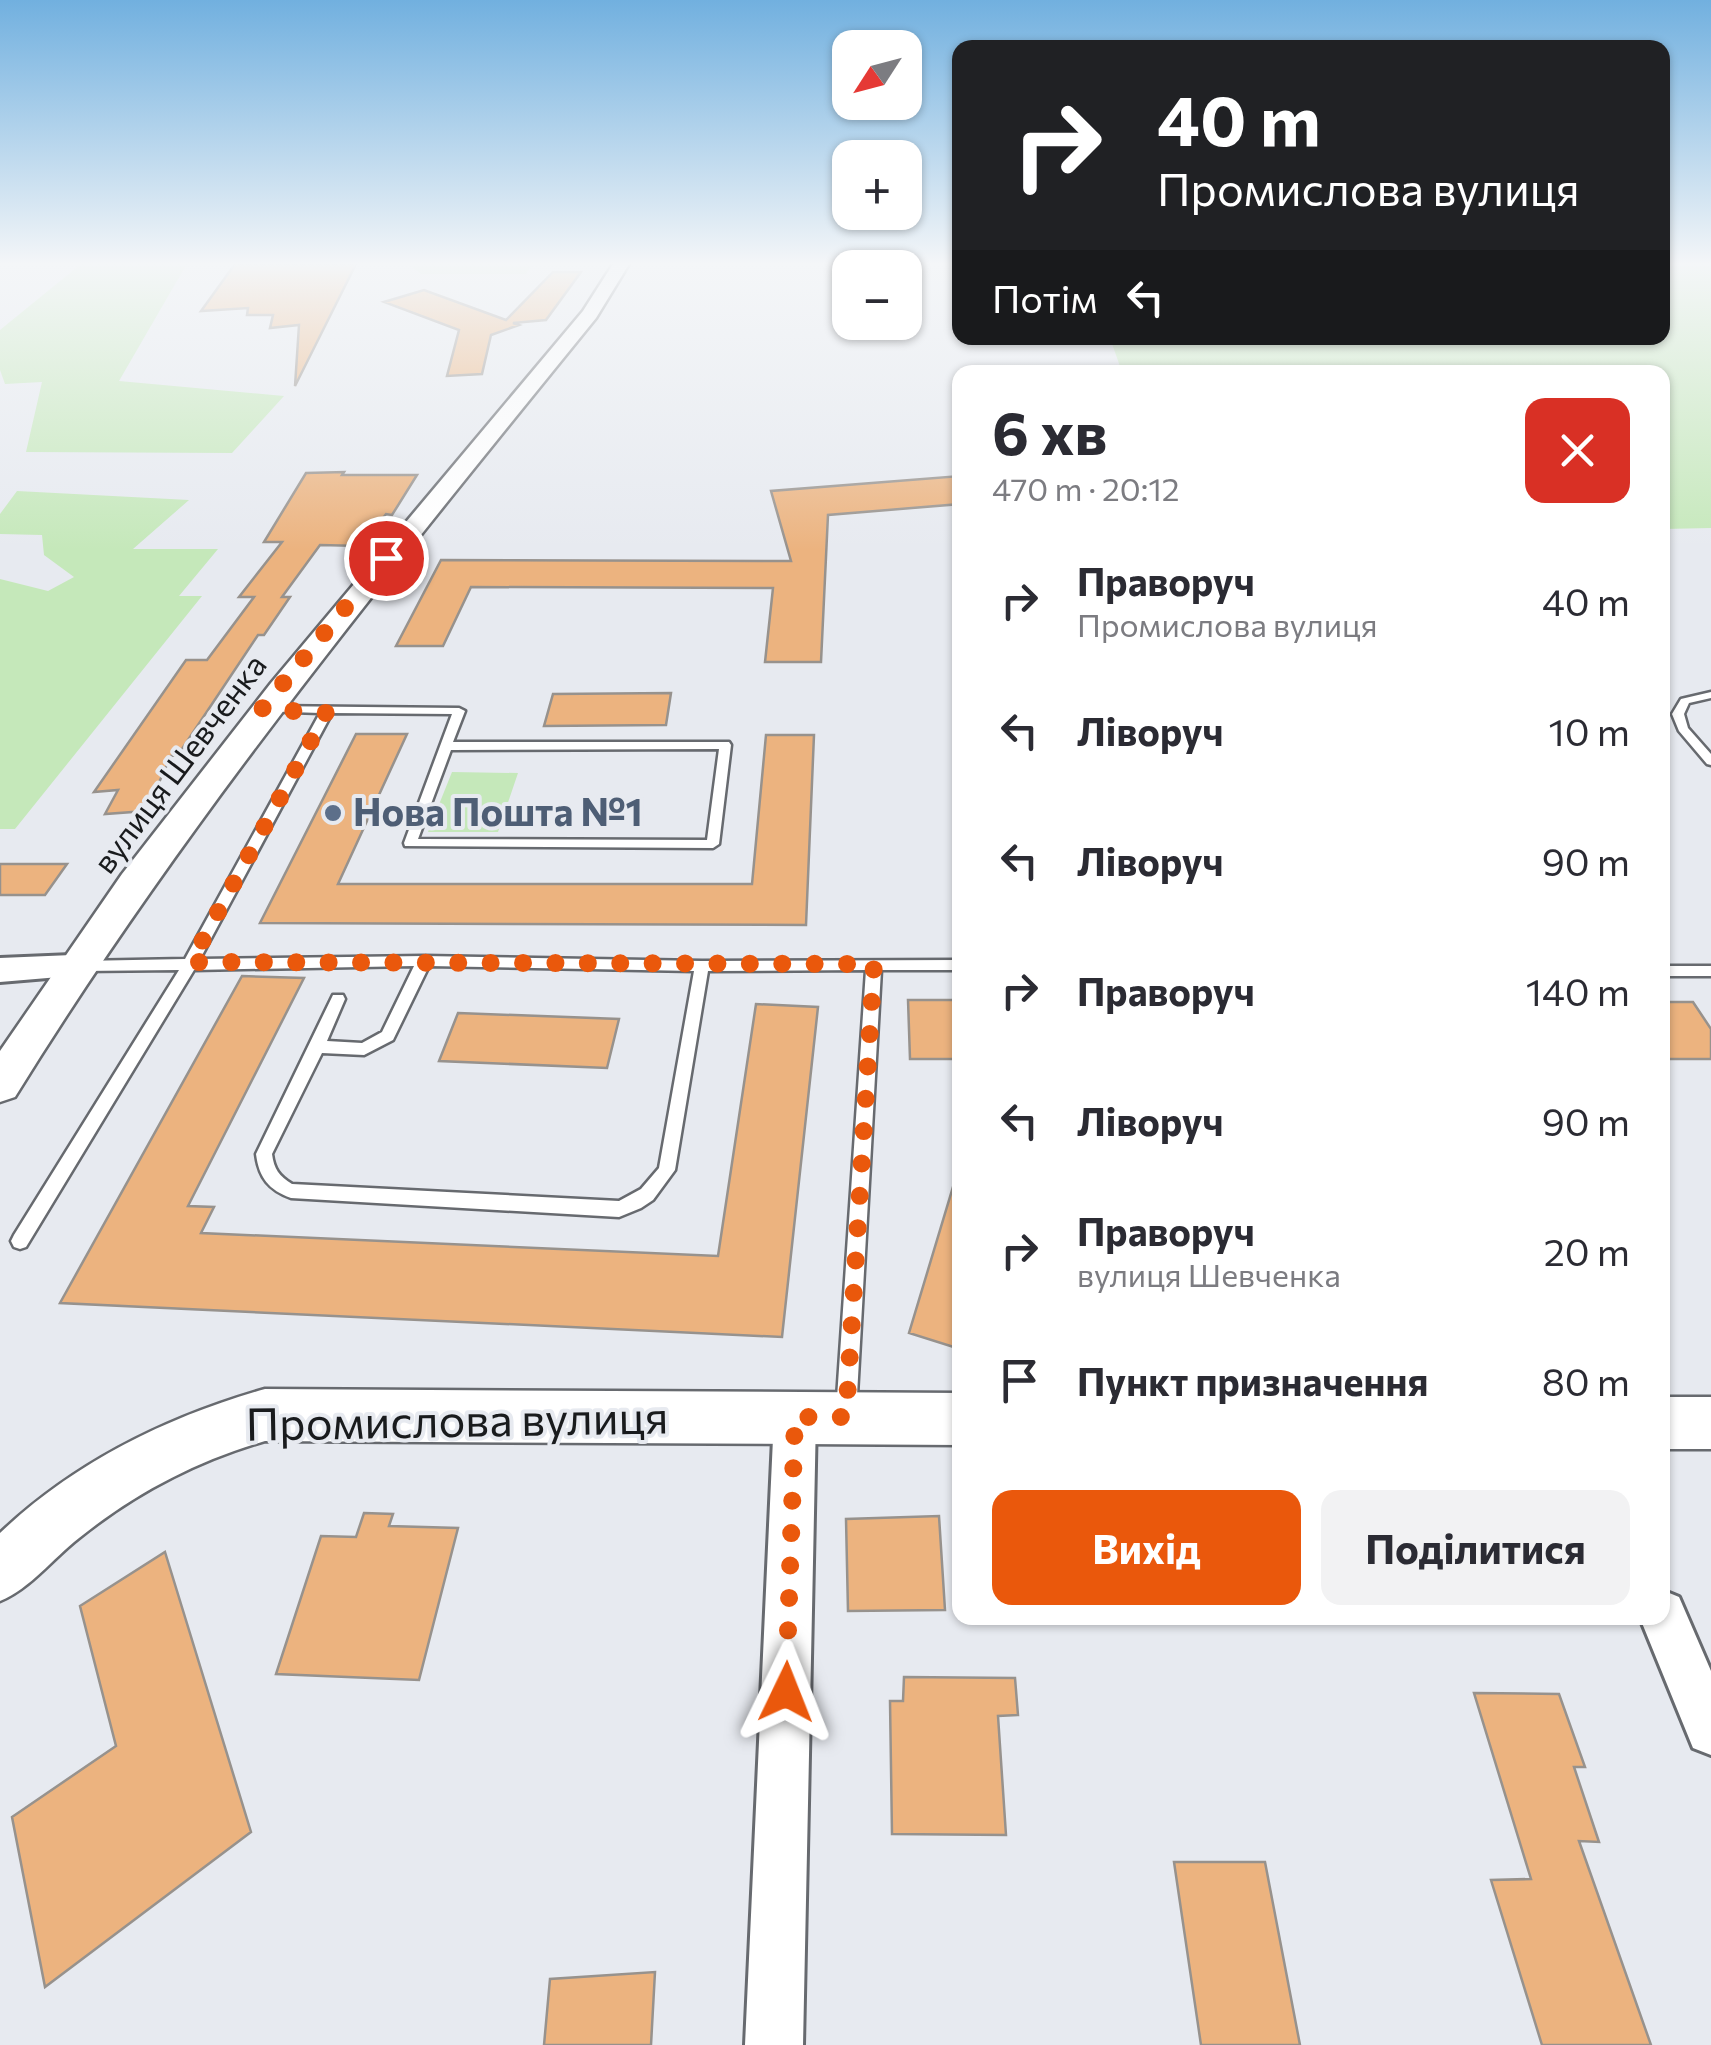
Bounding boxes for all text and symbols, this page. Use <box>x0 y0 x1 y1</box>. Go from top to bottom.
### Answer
north arrow <box>832 30 922 120</box>
map controls <box>832 30 922 340</box>
text: 40 m <box>1157 75 1321 160</box>
icon: right <box>992 80 1122 210</box>
button: + <box>832 140 922 230</box>
text: Промислова вулиця <box>1157 160 1580 215</box>
button: − <box>832 250 922 340</box>
icon: left <box>1118 270 1173 325</box>
text: Потім <box>992 274 1098 321</box>
text: 6 хв <box>992 394 1107 467</box>
button: close <box>1525 398 1630 503</box>
text: 470 m · 20:12 <box>992 468 1180 508</box>
pin <box>344 516 429 601</box>
icon: arrive <box>359 531 414 586</box>
text: Праворуч <box>1077 557 1255 604</box>
icon: right <box>992 573 1047 628</box>
text: 40 m <box>1542 577 1630 624</box>
text: Промислова вулиця <box>1077 604 1378 644</box>
street label: вулиця Шевченка <box>83 645 274 880</box>
icon: left <box>992 703 1047 758</box>
text: Ліворуч <box>1077 707 1224 754</box>
text: 10 m <box>1549 707 1630 754</box>
place label: Нова Пошта №1 <box>353 787 643 834</box>
marker: Нова Пошта №1 <box>322 802 344 824</box>
icon: left <box>992 833 1047 888</box>
text: Ліворуч <box>1077 837 1224 884</box>
text: 90 m <box>1542 837 1630 884</box>
icon: right <box>992 963 1047 1018</box>
text: Праворуч <box>1077 967 1255 1014</box>
text: 140 m <box>1526 967 1630 1014</box>
icon: left <box>992 1093 1047 1148</box>
text: Ліворуч <box>1077 1097 1224 1144</box>
text: 90 m <box>1542 1097 1630 1144</box>
text: Праворуч <box>1077 1207 1255 1254</box>
icon: right <box>992 1223 1047 1278</box>
text: 20 m <box>1544 1227 1630 1274</box>
text: вулиця Шевченка <box>1077 1254 1341 1294</box>
icon: arrive <box>992 1353 1047 1408</box>
text: Пункт призначення <box>1077 1357 1428 1404</box>
text: 80 m <box>1542 1357 1630 1404</box>
street label: Промислова вулиця <box>245 1387 669 1450</box>
button: Вихід <box>992 1490 1301 1605</box>
button: Поділитися <box>1321 1490 1630 1605</box>
position arrow <box>734 1640 838 1744</box>

